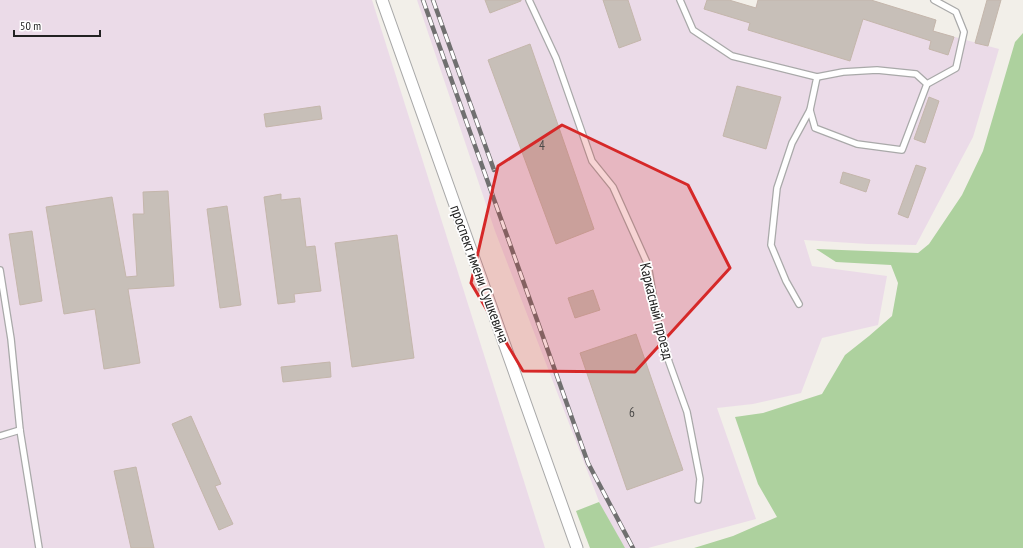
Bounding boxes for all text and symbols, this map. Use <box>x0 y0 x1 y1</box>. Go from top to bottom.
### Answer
scale bar <box>14 12 100 38</box>
text: 50 m <box>20 18 41 33</box>
house number: 4 <box>539 137 545 154</box>
street label: проспект имени Сушкевича <box>446 202 514 346</box>
street label: Каркасный проезд <box>636 261 678 362</box>
house number: 6 <box>629 404 635 421</box>

